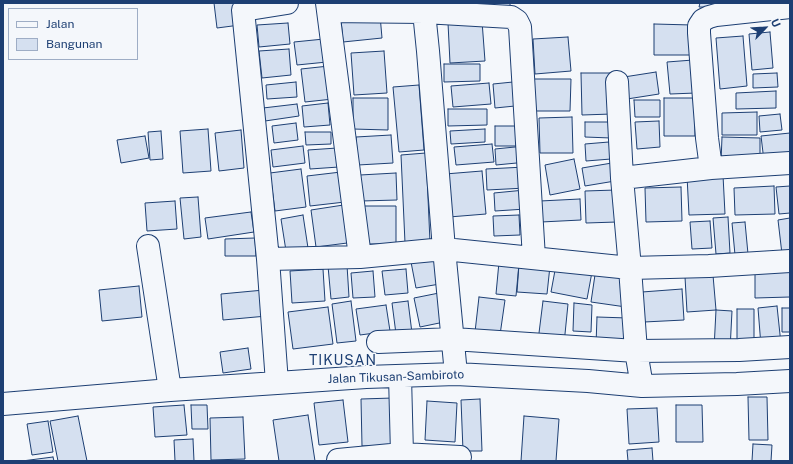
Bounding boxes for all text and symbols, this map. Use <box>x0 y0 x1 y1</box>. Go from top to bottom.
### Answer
legend <box>8 8 138 60</box>
north arrow <box>745 8 785 48</box>
text: Jalan <box>46 17 74 31</box>
text: U <box>769 17 783 29</box>
text: Bangunan <box>46 37 102 51</box>
district label: TIKUSAN <box>309 353 377 369</box>
street label: Jalan Tikusan-Sambiroto <box>327 367 465 387</box>

